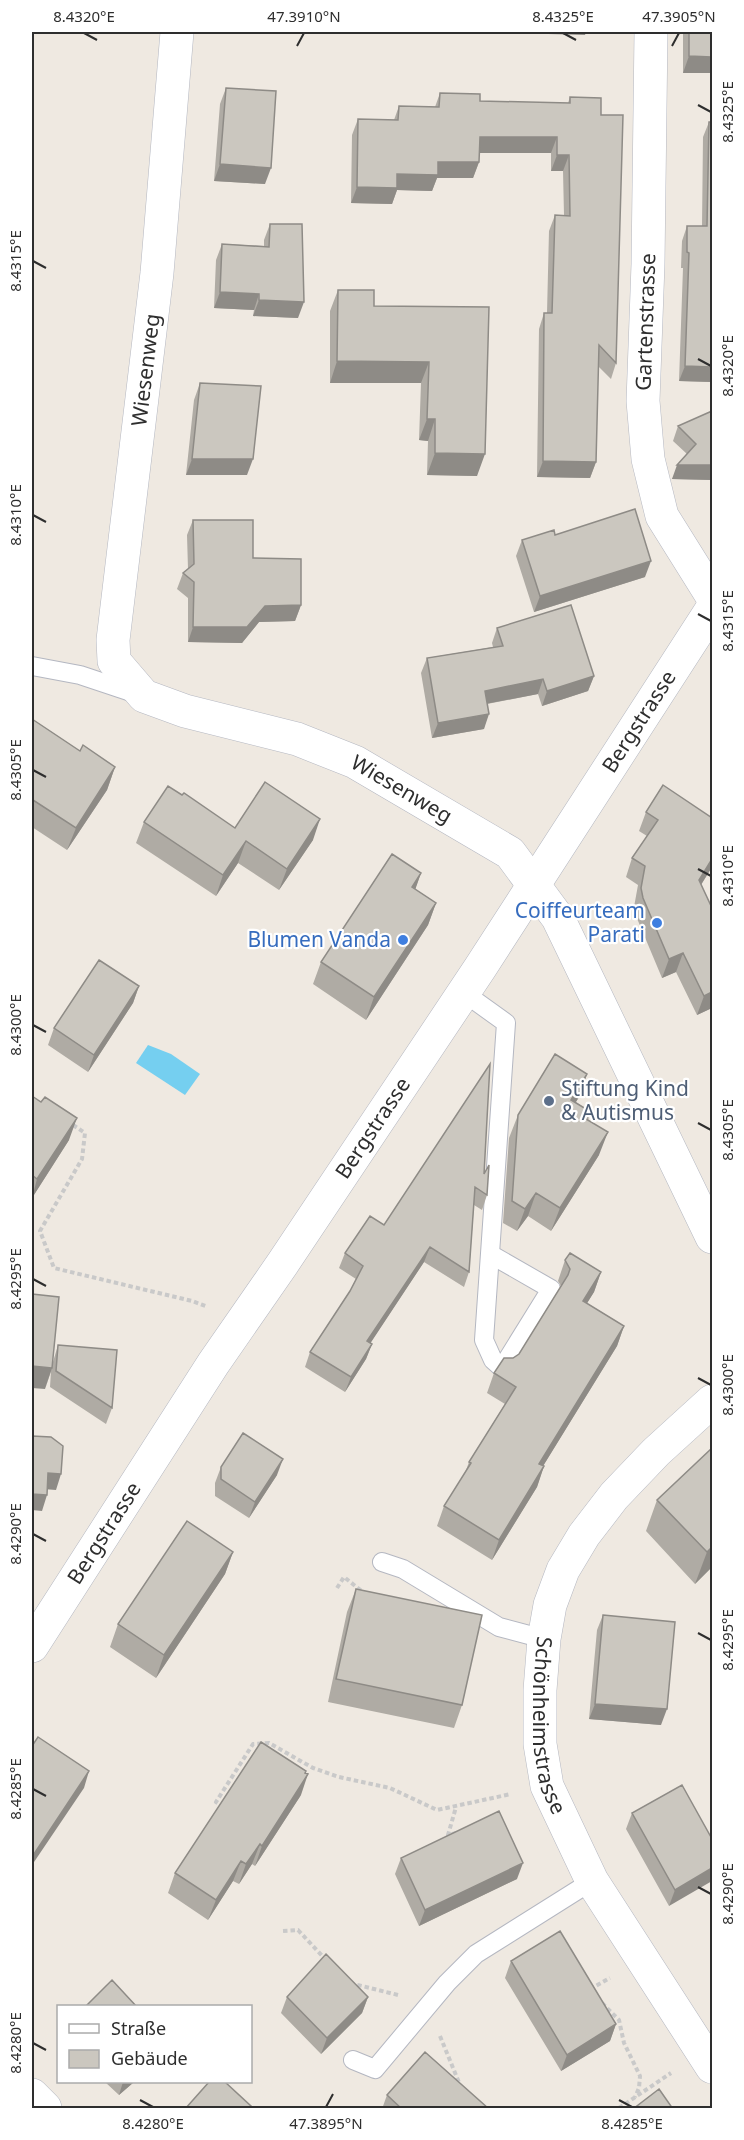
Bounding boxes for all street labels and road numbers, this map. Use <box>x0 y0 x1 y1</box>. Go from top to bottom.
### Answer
street label: Gartenstrasse <box>629 253 661 391</box>
street label: Wiesenweg <box>124 312 166 428</box>
street label: Bergstrasse <box>595 665 682 778</box>
street label: Wiesenweg <box>346 748 458 829</box>
street label: Bergstrasse <box>328 1071 416 1184</box>
street label: Bergstrasse <box>60 1476 147 1589</box>
street label: Schönheimstrasse <box>527 1636 573 1818</box>

